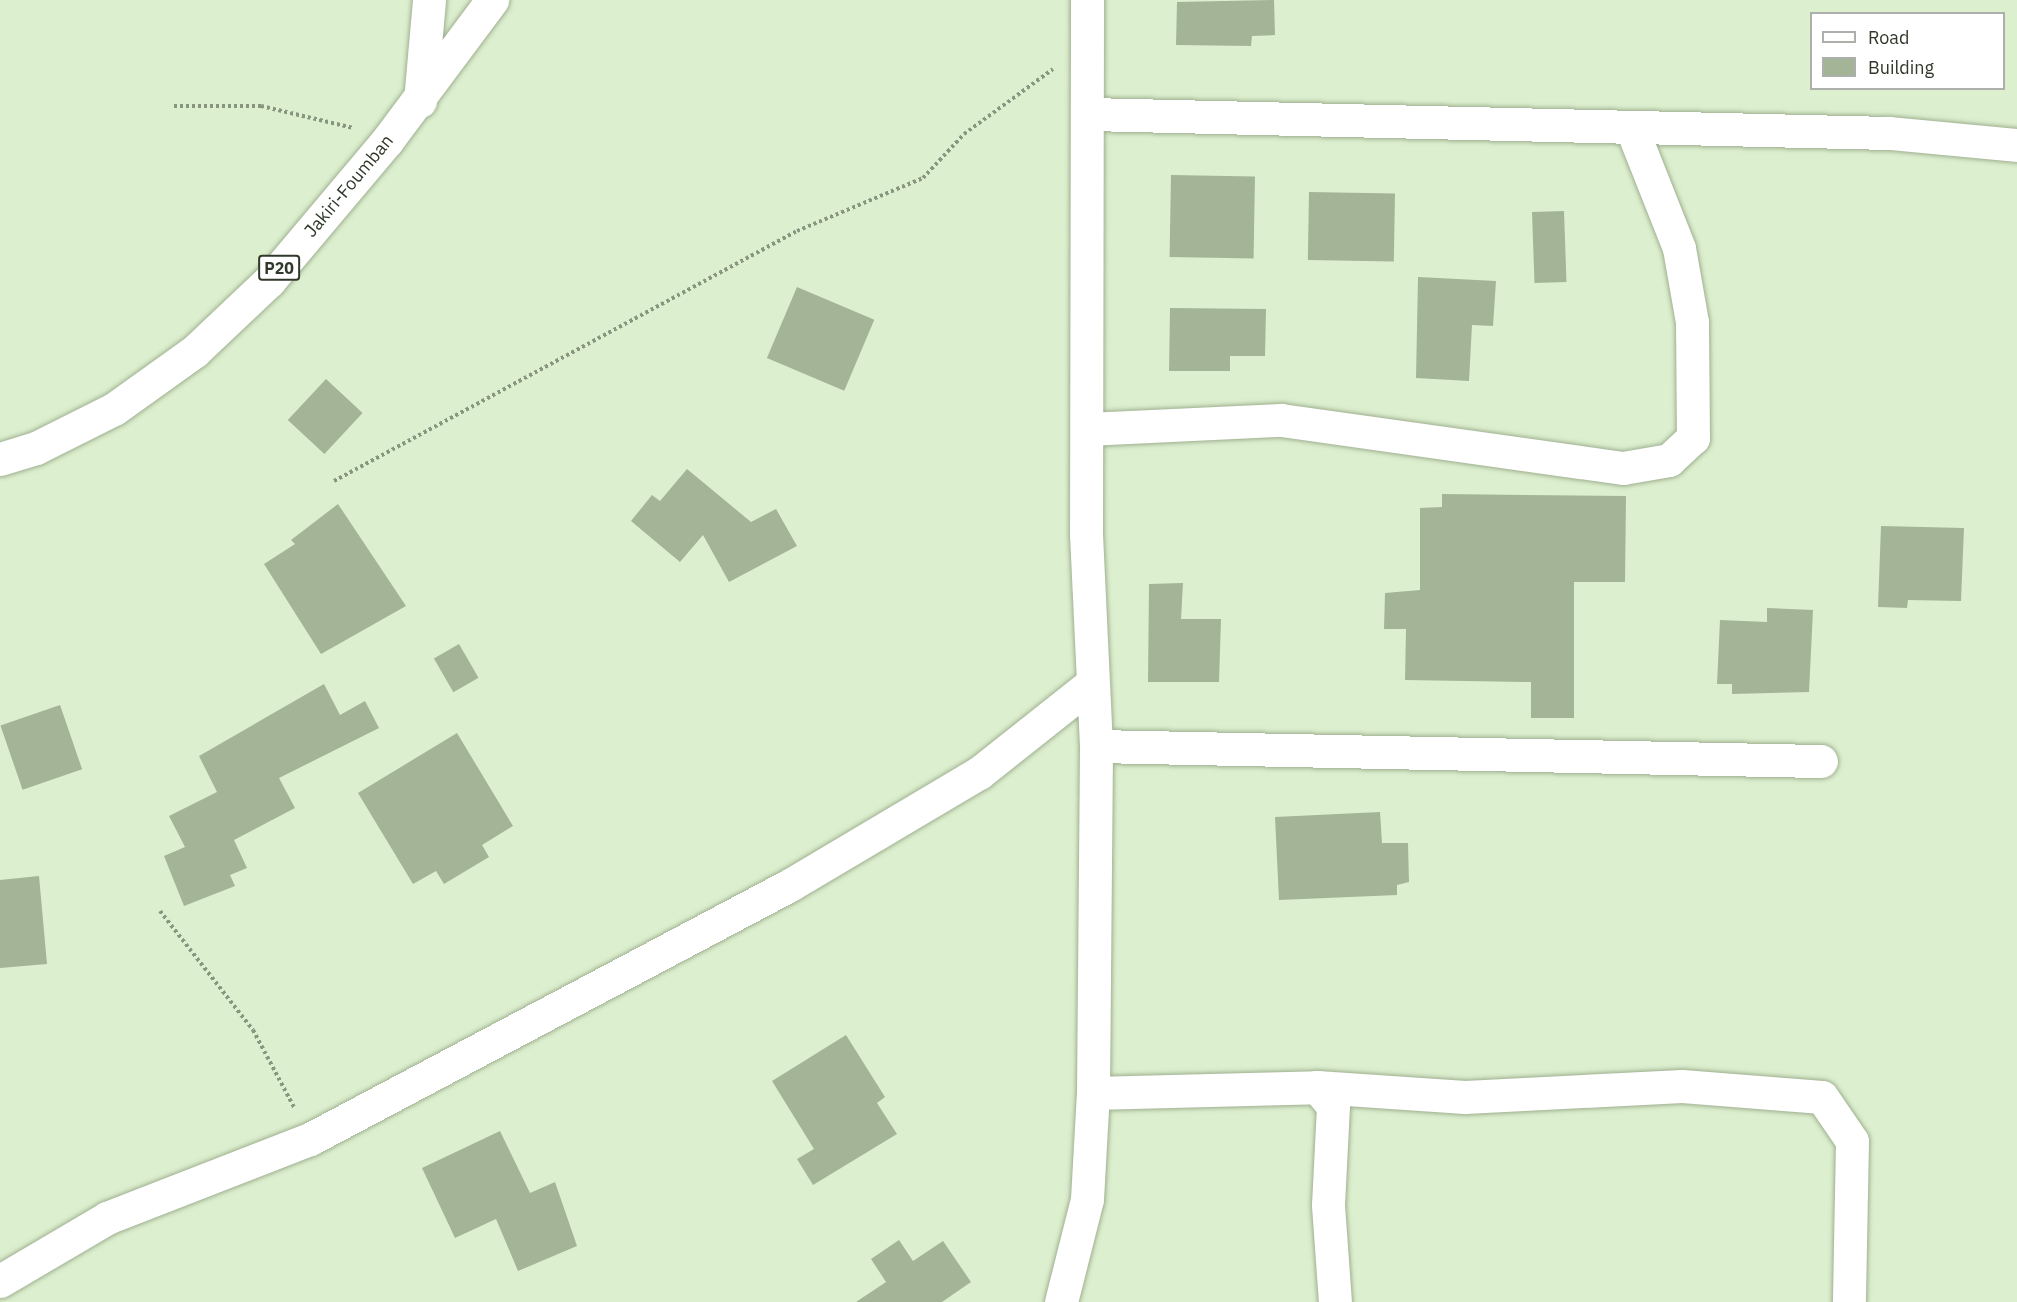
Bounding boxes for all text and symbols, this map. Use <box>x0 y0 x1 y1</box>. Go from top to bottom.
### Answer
legend <box>1810 12 2005 90</box>
text: Road <box>1868 26 1909 49</box>
text: Building <box>1868 56 1934 79</box>
street label: Jakiri-Foumban <box>300 130 398 242</box>
road number: P20 <box>258 255 300 281</box>

